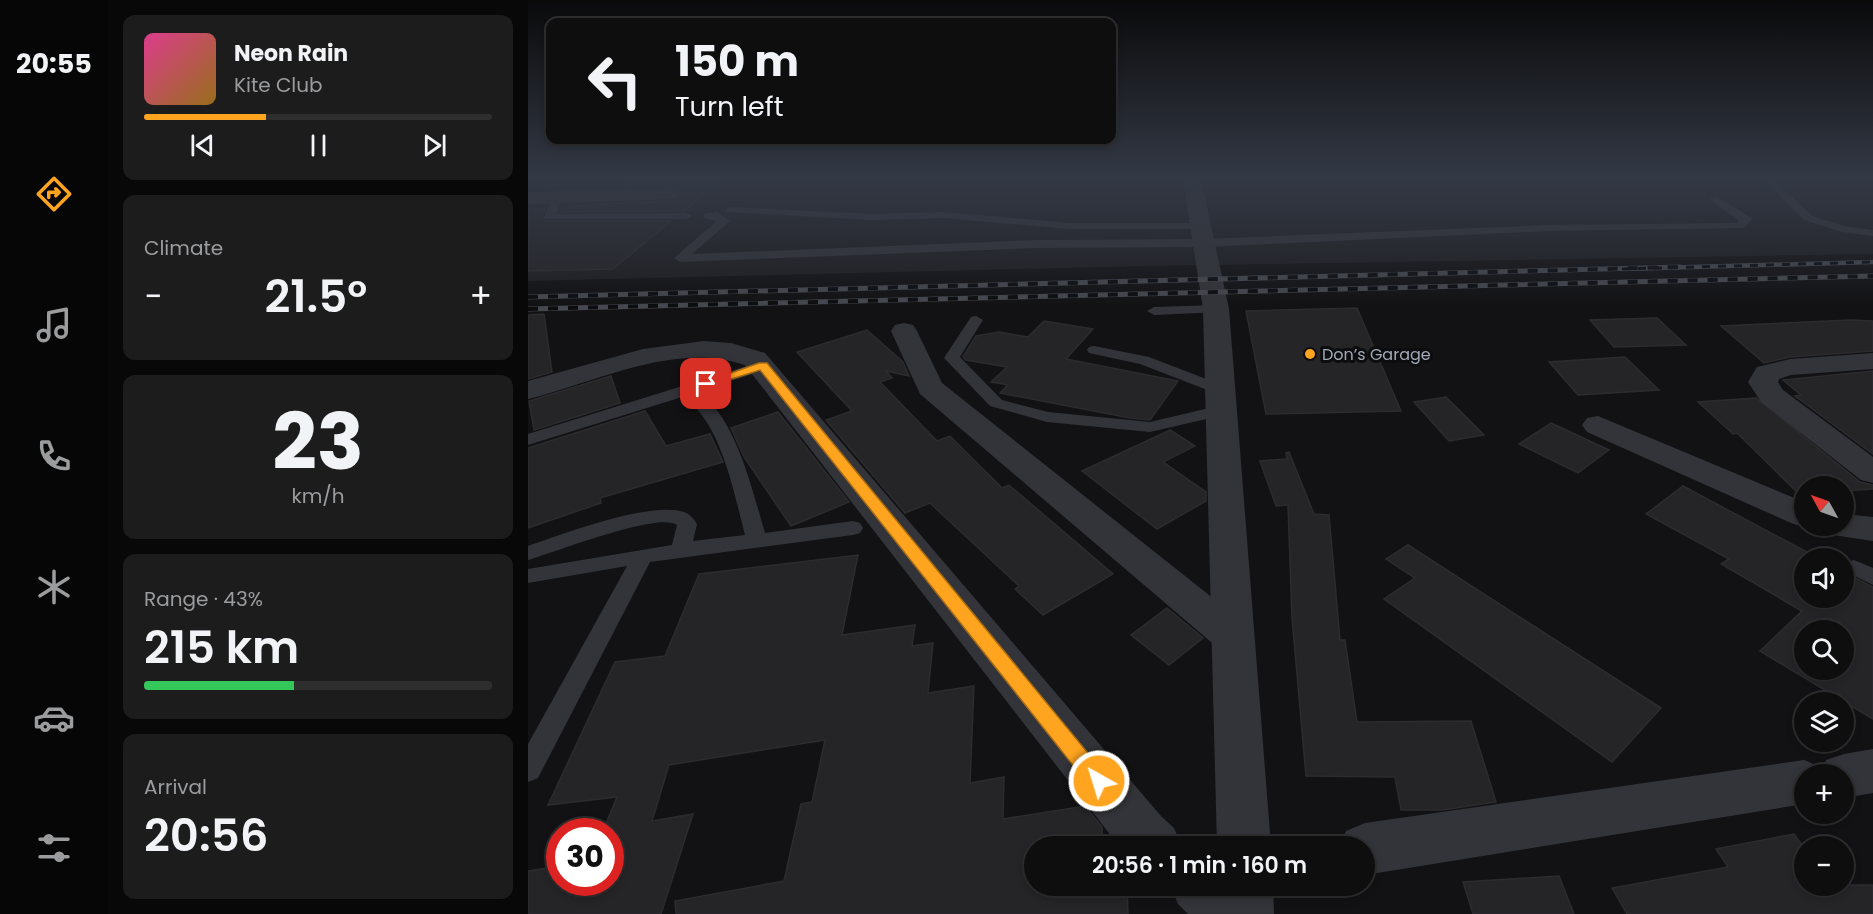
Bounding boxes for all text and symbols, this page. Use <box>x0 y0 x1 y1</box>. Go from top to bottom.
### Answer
text: 150 m <box>675 32 799 91</box>
text: Neon Rain <box>234 38 348 69</box>
icon: left <box>576 42 654 120</box>
text: 20:55 <box>16 45 92 82</box>
text: Kite Club <box>234 71 323 99</box>
text: Turn left <box>675 88 784 125</box>
icon: previous <box>186 129 219 162</box>
icon: pause <box>302 129 335 162</box>
icon: next <box>418 129 451 162</box>
icon: directions <box>33 173 75 215</box>
text: Climate <box>144 234 223 262</box>
text: 21.5° <box>264 265 367 328</box>
text: − <box>144 273 162 320</box>
text: + <box>469 273 492 320</box>
icon: music <box>33 304 75 346</box>
place label: Don’s Garage <box>1322 343 1431 366</box>
marker: Don’s Garage <box>1303 347 1317 361</box>
pin <box>680 358 731 409</box>
icon: arrive <box>689 367 722 400</box>
text: 23 <box>272 387 364 496</box>
icon: phone <box>33 435 75 477</box>
north arrow <box>1794 476 1854 536</box>
map controls <box>1794 476 1854 896</box>
text: km/h <box>291 482 345 510</box>
button: sound <box>1794 548 1854 608</box>
icon: climate <box>33 566 75 608</box>
text: Range · 43% <box>144 585 263 613</box>
text: 215 km <box>144 616 299 679</box>
button: search <box>1794 620 1854 680</box>
button: layers <box>1794 692 1854 752</box>
icon: car <box>33 697 75 739</box>
position arrow <box>1067 749 1131 813</box>
button: + <box>1794 764 1854 824</box>
text: Arrival <box>144 773 207 801</box>
text: 20:56 <box>144 804 269 867</box>
speed limit sign: 30 <box>546 818 624 896</box>
icon: filters <box>33 827 75 869</box>
button: − <box>1794 836 1854 896</box>
text: 20:56 · 1 min · 160 m <box>1092 850 1307 881</box>

